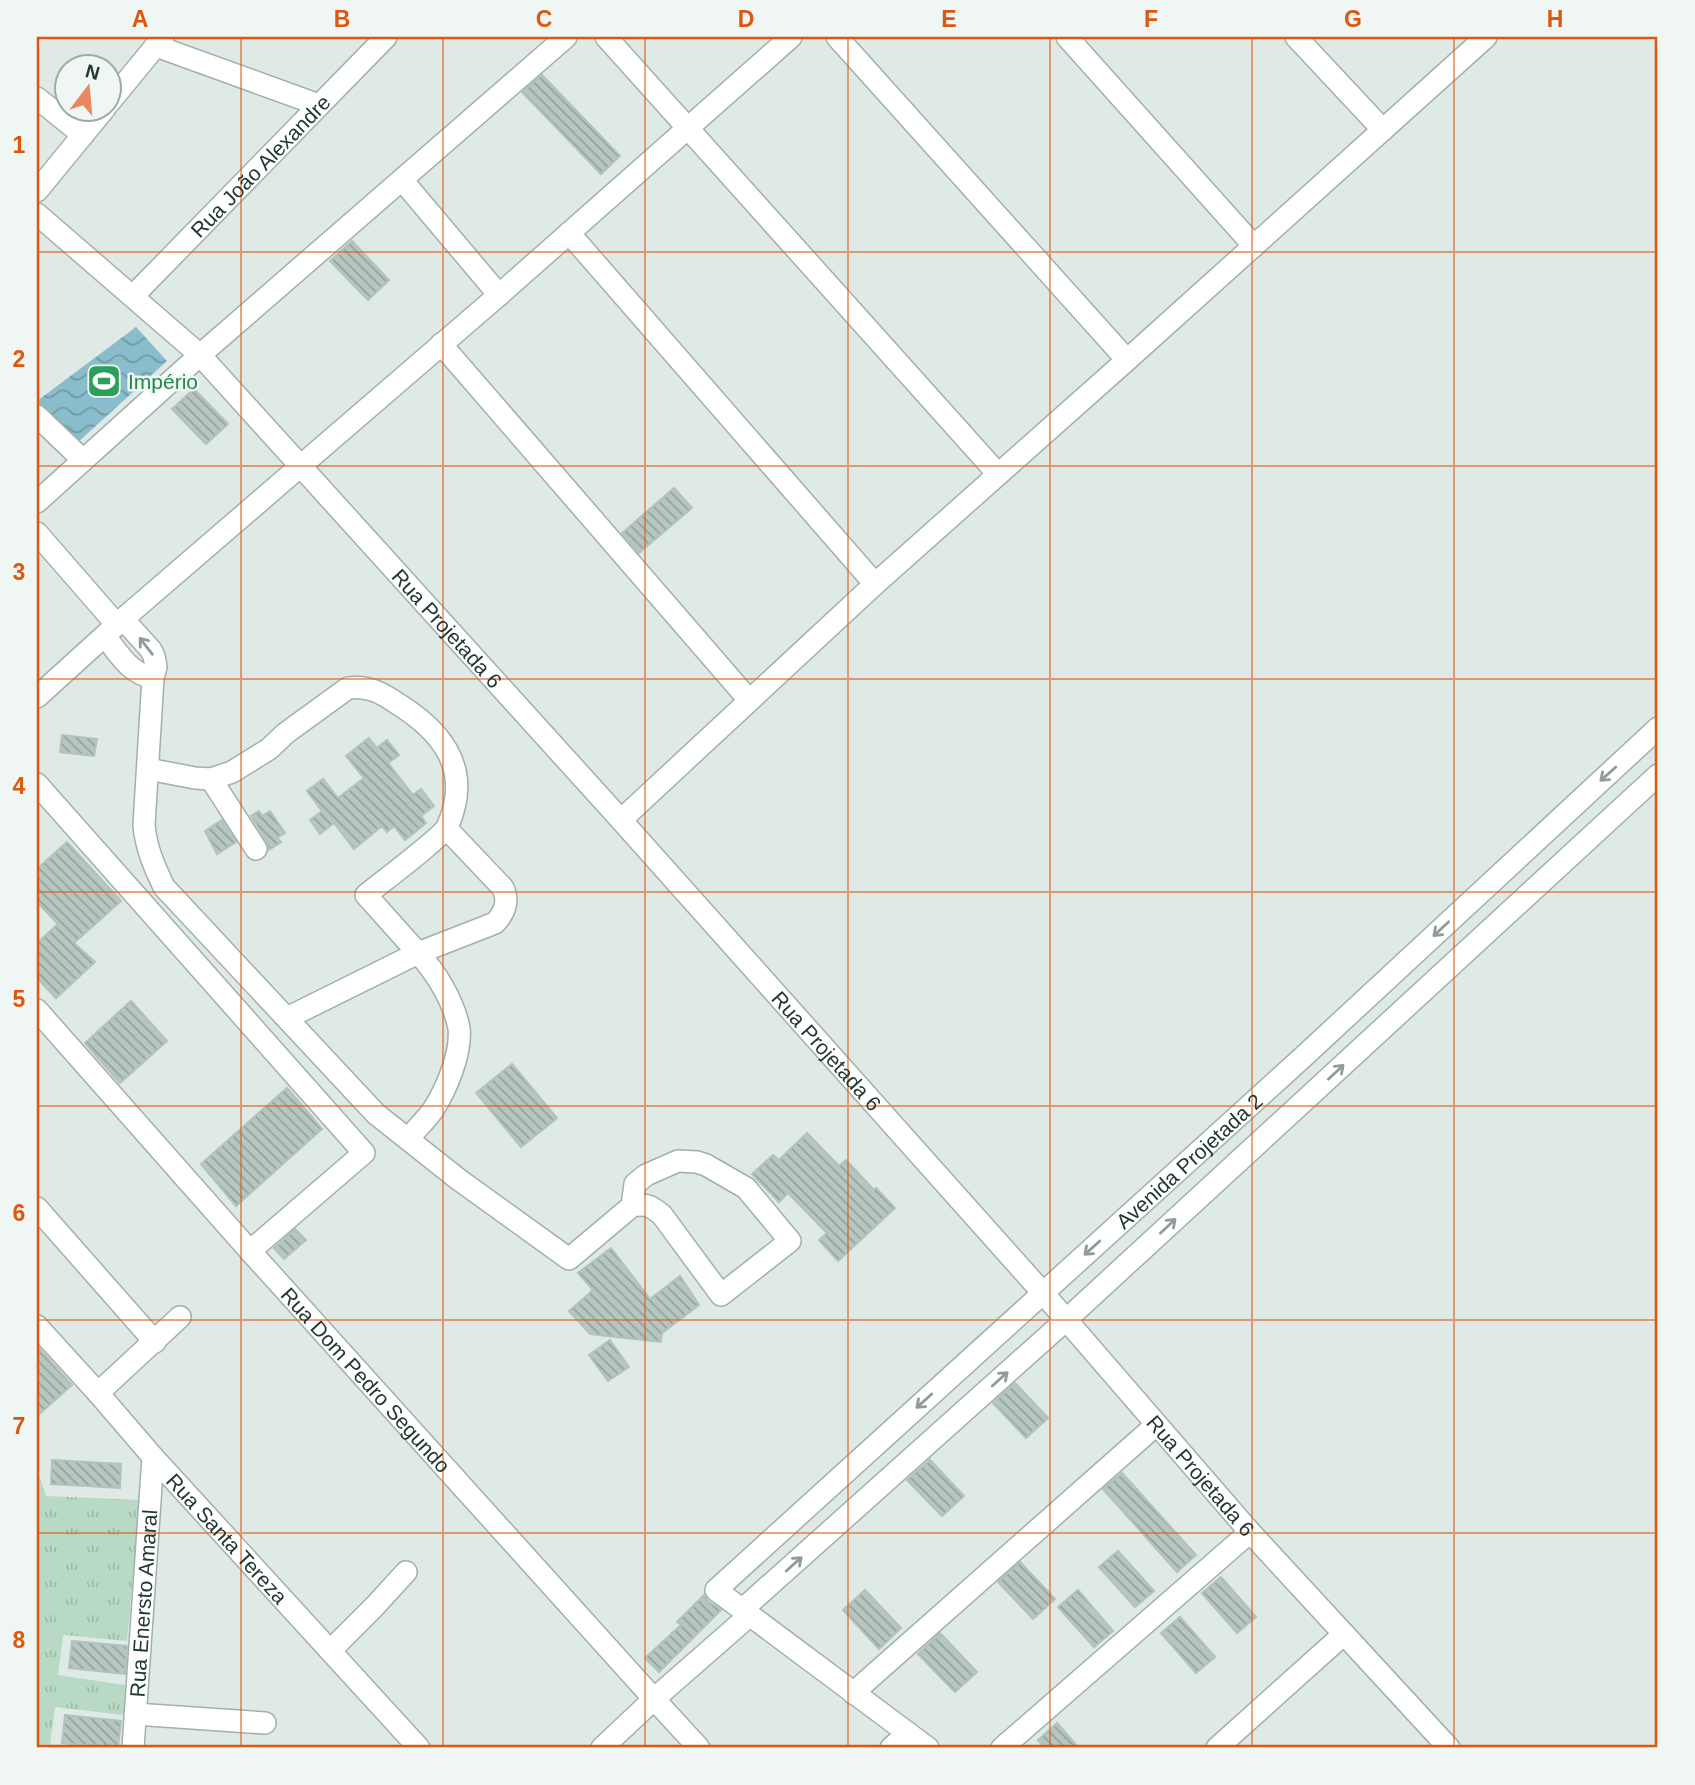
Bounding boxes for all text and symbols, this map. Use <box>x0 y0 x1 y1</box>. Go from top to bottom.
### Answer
text: A <box>132 6 148 32</box>
text: B <box>334 6 350 32</box>
text: C <box>536 6 552 32</box>
text: D <box>738 6 754 32</box>
text: E <box>941 6 957 32</box>
text: F <box>1144 6 1158 32</box>
text: G <box>1344 6 1362 32</box>
text: H <box>1547 6 1563 32</box>
north arrow <box>52 52 122 122</box>
text: N <box>83 60 102 84</box>
street label: Rua João Alexandre <box>186 90 335 242</box>
text: 1 <box>13 132 26 158</box>
text: 2 <box>13 346 25 372</box>
sports icon: Império <box>85 362 123 400</box>
place label: Império <box>128 370 198 393</box>
text: 3 <box>13 559 25 585</box>
street label: Rua Projetada 6 <box>388 564 507 692</box>
one-way arrow <box>139 637 154 656</box>
one-way arrow <box>1599 766 1617 782</box>
text: 4 <box>13 773 26 799</box>
one-way arrow <box>1433 920 1450 937</box>
text: 5 <box>13 986 26 1012</box>
street label: Rua Projetada 6 <box>768 986 886 1115</box>
one-way arrow <box>1327 1064 1345 1080</box>
street label: Avenida Projetada 2 <box>1111 1089 1266 1233</box>
text: 6 <box>13 1200 25 1226</box>
one-way arrow <box>1159 1218 1177 1234</box>
one-way arrow <box>1083 1240 1101 1256</box>
street label: Rua Dom Pedro Segundo <box>277 1283 455 1477</box>
one-way arrow <box>991 1371 1009 1387</box>
one-way arrow <box>916 1392 933 1409</box>
street label: Rua Projetada 6 <box>1143 1410 1259 1540</box>
text: 7 <box>13 1413 25 1439</box>
street label: Rua Santa Tereza <box>162 1468 293 1608</box>
street label: Rua Enersto Amaral <box>125 1509 161 1698</box>
one-way arrow <box>785 1556 803 1572</box>
text: 8 <box>13 1627 26 1653</box>

